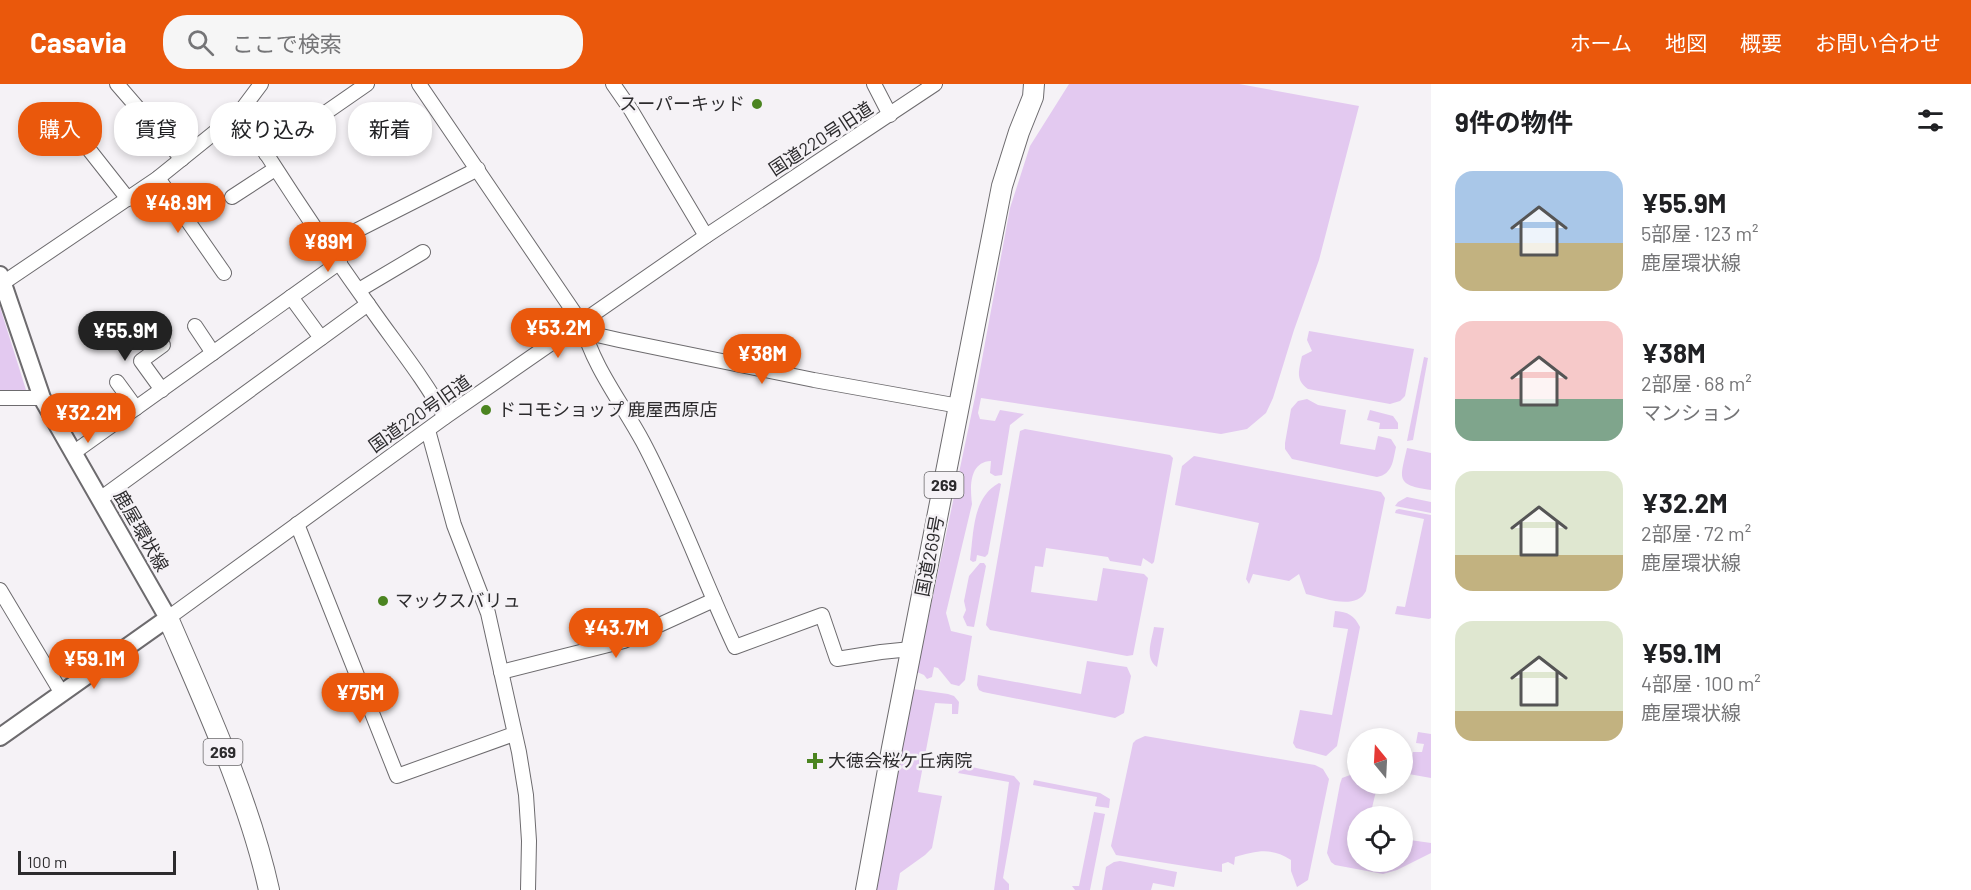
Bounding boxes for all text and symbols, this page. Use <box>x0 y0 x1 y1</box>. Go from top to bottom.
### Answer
search box <box>163 15 583 69</box>
text: Casavia <box>30 25 127 59</box>
icon: search <box>184 26 217 59</box>
text: ここで検索 <box>232 30 342 56</box>
text: ホーム <box>1570 30 1632 55</box>
text: 地図 <box>1665 30 1707 55</box>
text: 概要 <box>1740 30 1782 55</box>
text: お問い合わせ <box>1815 30 1941 55</box>
place label: スーパーキッド <box>619 92 745 114</box>
street label: 国道220号旧道 <box>764 96 877 180</box>
marker: スーパーキッド <box>750 97 764 111</box>
chip: 購入 <box>18 102 102 156</box>
chip: 賃貸 <box>114 102 198 156</box>
chip: 絞り込み <box>210 102 336 156</box>
chip: 新着 <box>348 102 432 156</box>
icon: filters <box>1914 104 1947 137</box>
text: 9件の物件 <box>1455 106 1573 137</box>
pin: ¥48.9M <box>129 183 227 234</box>
text: ¥55.9M <box>1641 187 1726 218</box>
text: ¥48.9M <box>145 190 211 214</box>
icon: home <box>1503 195 1575 267</box>
text: 5部屋 · 123 m² <box>1641 221 1758 245</box>
pin: ¥89M <box>292 222 364 273</box>
text: ¥89M <box>303 229 353 253</box>
text: 鹿屋環状線 <box>1641 250 1741 274</box>
pin: ¥53.2M <box>509 308 607 359</box>
pin: ¥55.9M <box>76 311 174 362</box>
text: ¥53.2M <box>525 315 591 339</box>
text: ¥55.9M <box>92 318 158 342</box>
pin: ¥38M <box>726 334 798 385</box>
text: ¥38M <box>1641 337 1706 368</box>
text: ¥38M <box>737 341 787 365</box>
icon: home <box>1503 345 1575 417</box>
street label: 国道220号旧道 <box>364 370 475 456</box>
text: 2部屋 · 68 m² <box>1641 371 1752 395</box>
pin: ¥32.2M <box>39 393 137 444</box>
place label: ドコモショップ 鹿屋西原店 <box>498 398 718 420</box>
text: ¥32.2M <box>55 400 121 424</box>
text: マンション <box>1641 400 1741 424</box>
marker: ドコモショップ 鹿屋西原店 <box>479 403 493 417</box>
road number: 269 <box>924 472 964 498</box>
street label: 鹿屋環状線 <box>110 486 174 575</box>
text: ¥32.2M <box>1641 487 1728 518</box>
icon: home <box>1503 495 1575 567</box>
street label: 国道269号 <box>910 513 948 598</box>
text: 2部屋 · 72 m² <box>1641 521 1751 545</box>
text: 鹿屋環状線 <box>1641 550 1741 574</box>
place label: マックスバリュ <box>395 589 520 611</box>
marker: マックスバリュ <box>376 594 390 608</box>
pin: ¥43.7M <box>567 608 665 659</box>
text: ¥43.7M <box>583 615 649 639</box>
text: ¥59.1M <box>1641 637 1721 668</box>
pin: ¥59.1M <box>45 639 143 690</box>
icon: home <box>1503 645 1575 717</box>
text: ¥59.1M <box>63 646 125 670</box>
text: 4部屋 · 100 m² <box>1641 671 1761 695</box>
pin: ¥75M <box>324 673 396 724</box>
text: ¥75M <box>336 680 384 704</box>
text: 鹿屋環状線 <box>1641 700 1741 724</box>
north arrow <box>1347 728 1413 794</box>
map controls <box>1347 728 1413 872</box>
road number: 269 <box>204 739 242 765</box>
place label: 大徳会桜ケ丘病院 <box>828 749 972 771</box>
marker: 大徳会桜ケ丘病院 <box>806 752 824 770</box>
button: locate <box>1347 806 1413 872</box>
scale bar <box>18 848 176 876</box>
text: 100 m <box>27 852 67 871</box>

